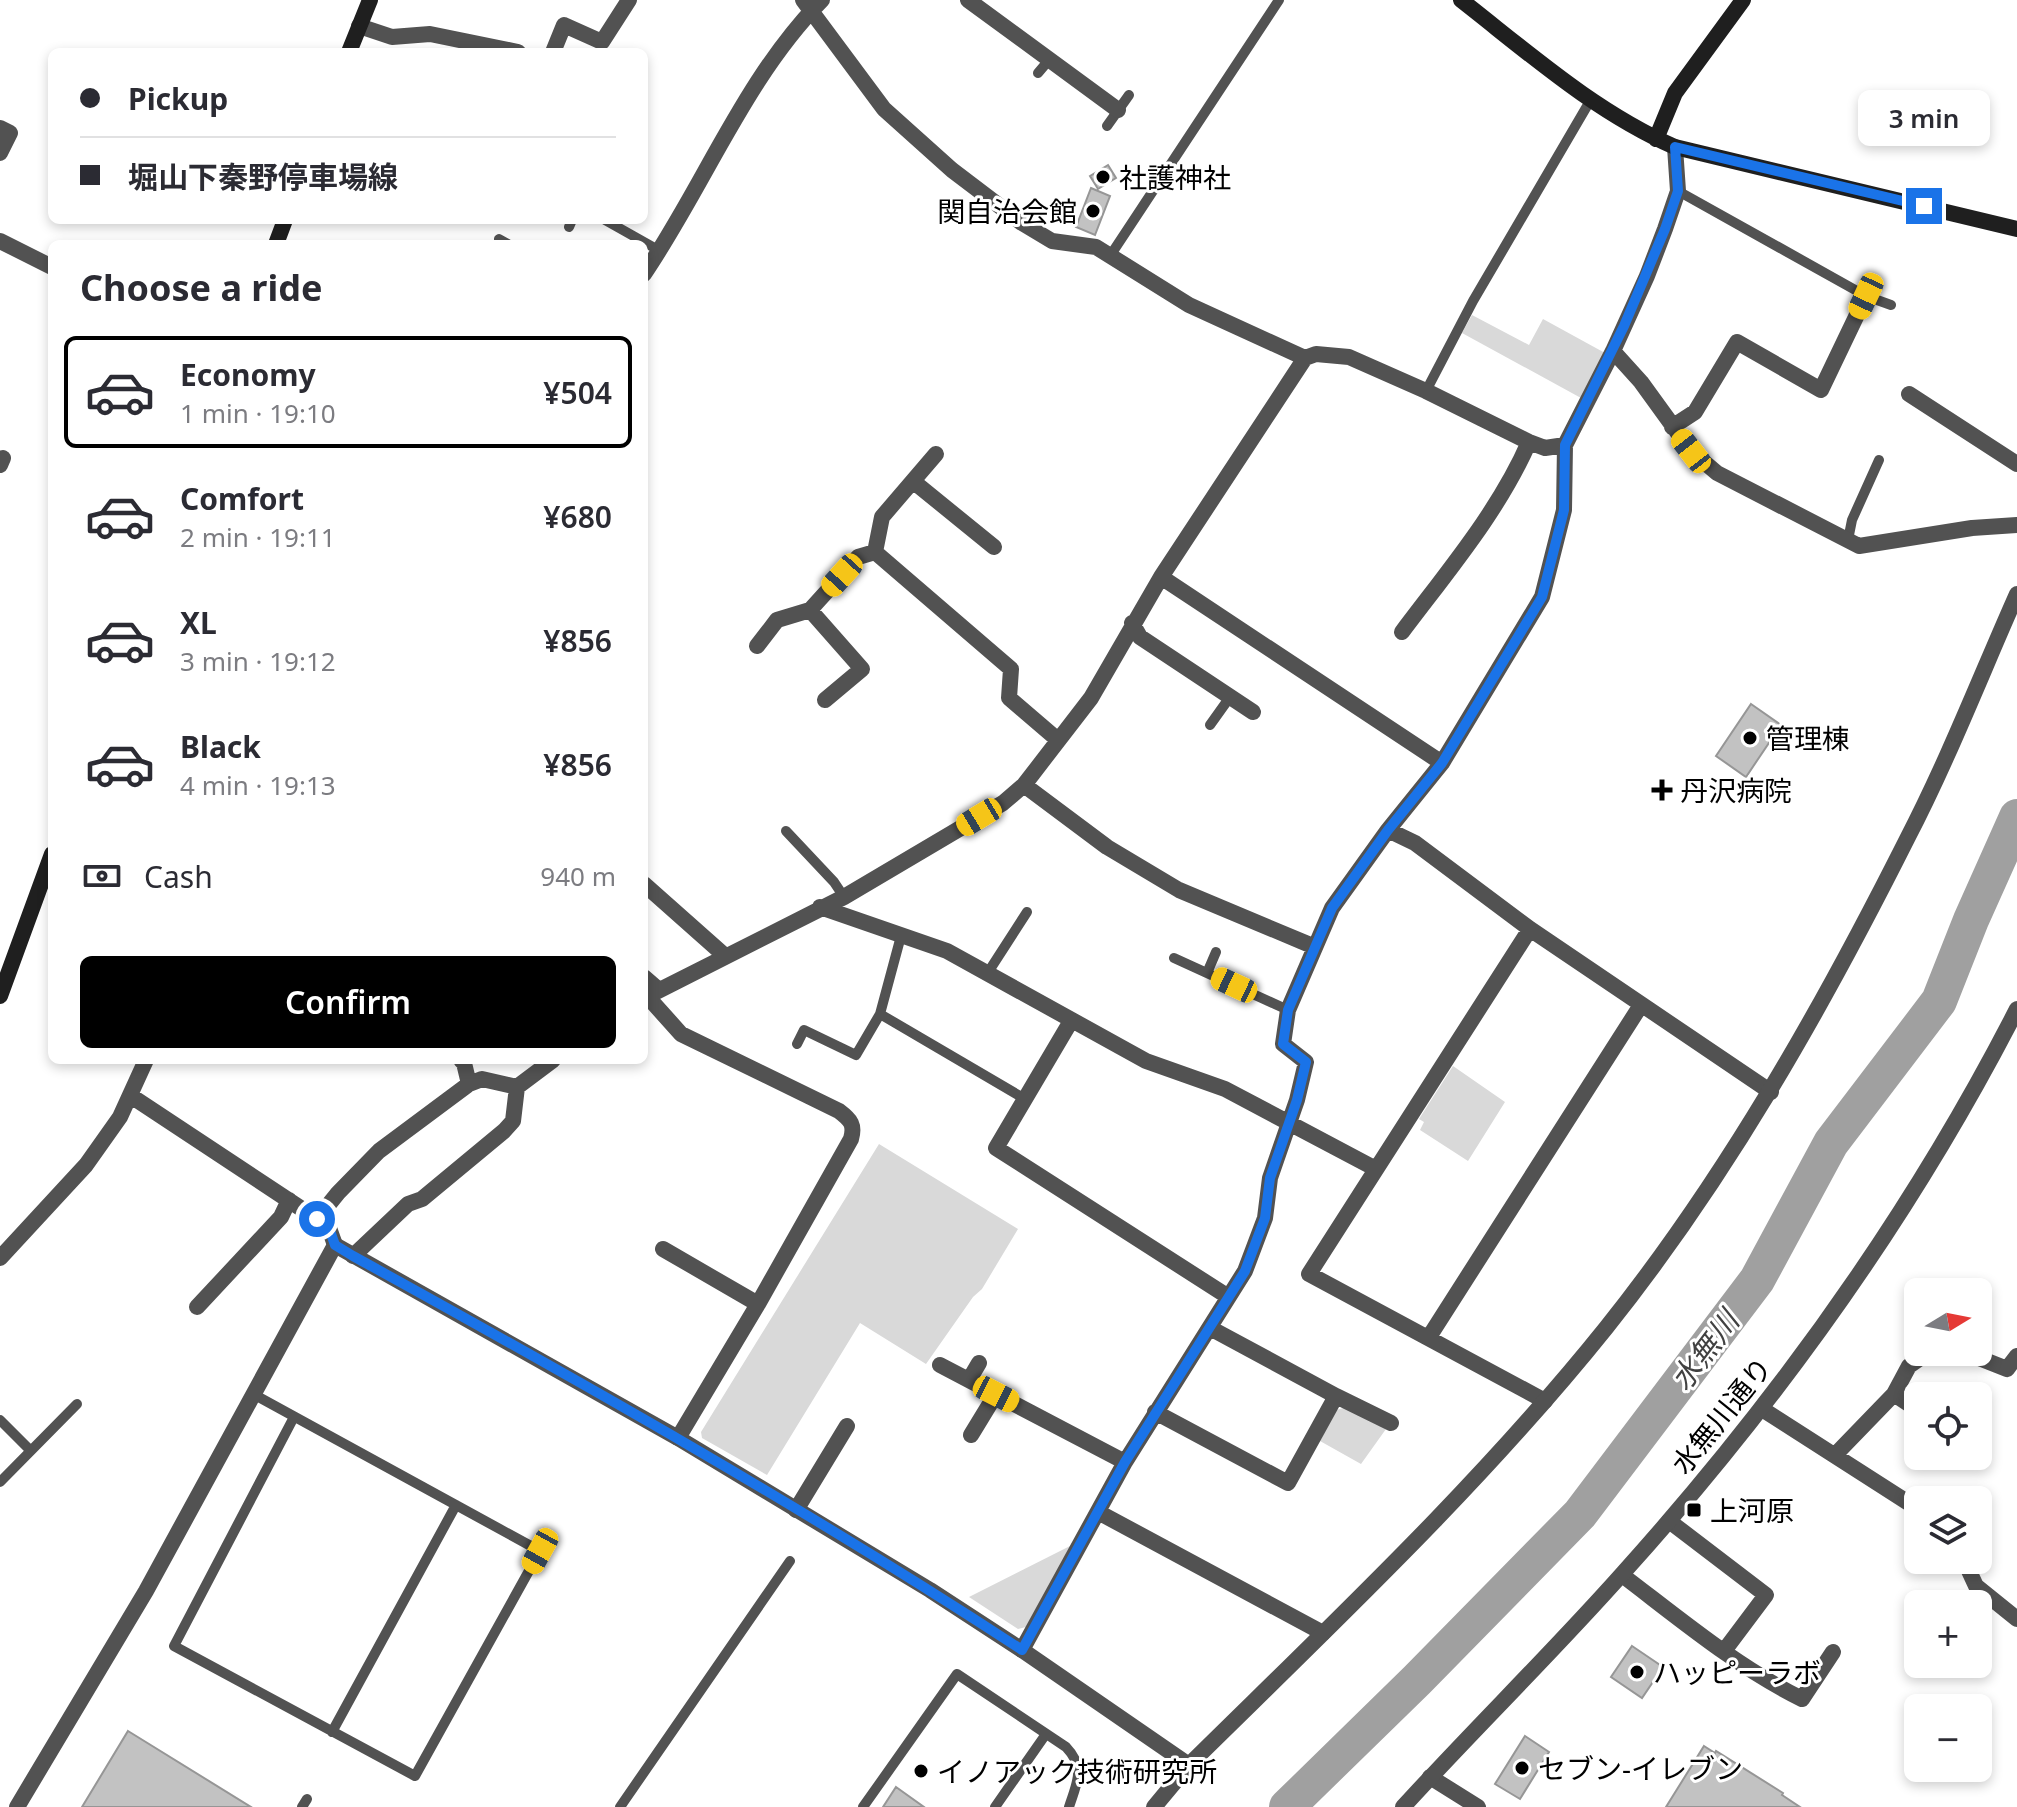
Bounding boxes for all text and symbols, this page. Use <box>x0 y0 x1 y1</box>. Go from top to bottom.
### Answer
text: Pickup <box>128 78 228 119</box>
callout: 3 min <box>1858 90 1990 146</box>
text: 3 min <box>1889 100 1959 136</box>
text: 堀山下秦野停車場線 <box>128 156 398 197</box>
place label: 社護神社 <box>1119 158 1231 196</box>
marker: 社護神社 <box>1094 168 1112 186</box>
route end <box>1906 188 1942 224</box>
place label: 関自治会館 <box>937 192 1077 230</box>
marker: 関自治会館 <box>1084 202 1102 220</box>
text: Choose a ride <box>80 263 322 312</box>
car <box>1845 269 1887 323</box>
text: Economy <box>180 354 316 395</box>
icon: car <box>84 356 156 428</box>
text: ¥504 <box>543 372 612 413</box>
text: 1 min · 19:10 <box>180 395 336 431</box>
car <box>1667 425 1715 477</box>
text: Comfort <box>180 478 304 519</box>
icon: car <box>84 480 156 552</box>
text: ¥680 <box>543 496 612 537</box>
text: 2 min · 19:11 <box>180 519 336 555</box>
car <box>817 549 867 601</box>
text: XL <box>180 602 217 643</box>
icon: car <box>84 604 156 676</box>
text: ¥856 <box>543 620 612 661</box>
text: 3 min · 19:12 <box>180 643 336 679</box>
place label: 管理棟 <box>1766 719 1850 757</box>
text: Black <box>180 726 261 767</box>
icon: car <box>84 728 156 800</box>
marker: 管理棟 <box>1741 729 1759 747</box>
text: ¥856 <box>543 744 612 785</box>
text: 4 min · 19:13 <box>180 767 336 803</box>
place label: 丹沢病院 <box>1680 771 1792 809</box>
marker: 丹沢病院 <box>1651 779 1673 801</box>
car <box>952 794 1006 840</box>
icon: cash <box>80 854 124 898</box>
text: Cash <box>144 856 213 897</box>
text: 940 m <box>540 858 616 894</box>
button: Confirm <box>80 956 616 1048</box>
car <box>1207 964 1261 1006</box>
route start <box>299 1201 335 1237</box>
north arrow <box>1904 1278 1992 1366</box>
map controls <box>1904 1278 1992 1782</box>
water label: 水無川 <box>1661 1299 1749 1398</box>
street label: 水無川通り <box>1662 1349 1780 1481</box>
car <box>969 1372 1023 1416</box>
button: locate <box>1904 1382 1992 1470</box>
button: layers <box>1904 1486 1992 1574</box>
place label: 上河原 <box>1710 1491 1794 1529</box>
marker: 上河原 <box>1685 1501 1703 1519</box>
car <box>518 1524 562 1578</box>
button: + <box>1904 1590 1992 1678</box>
place label: ハッピーラボ <box>1653 1653 1821 1691</box>
marker: ハッピーラボ <box>1628 1663 1646 1681</box>
button: − <box>1904 1694 1992 1782</box>
place label: セブン-イレブン <box>1538 1749 1743 1787</box>
place label: イノアック技術研究所 <box>937 1752 1217 1790</box>
marker: セブン-イレブン <box>1513 1759 1531 1777</box>
marker: イノアック技術研究所 <box>912 1762 930 1780</box>

